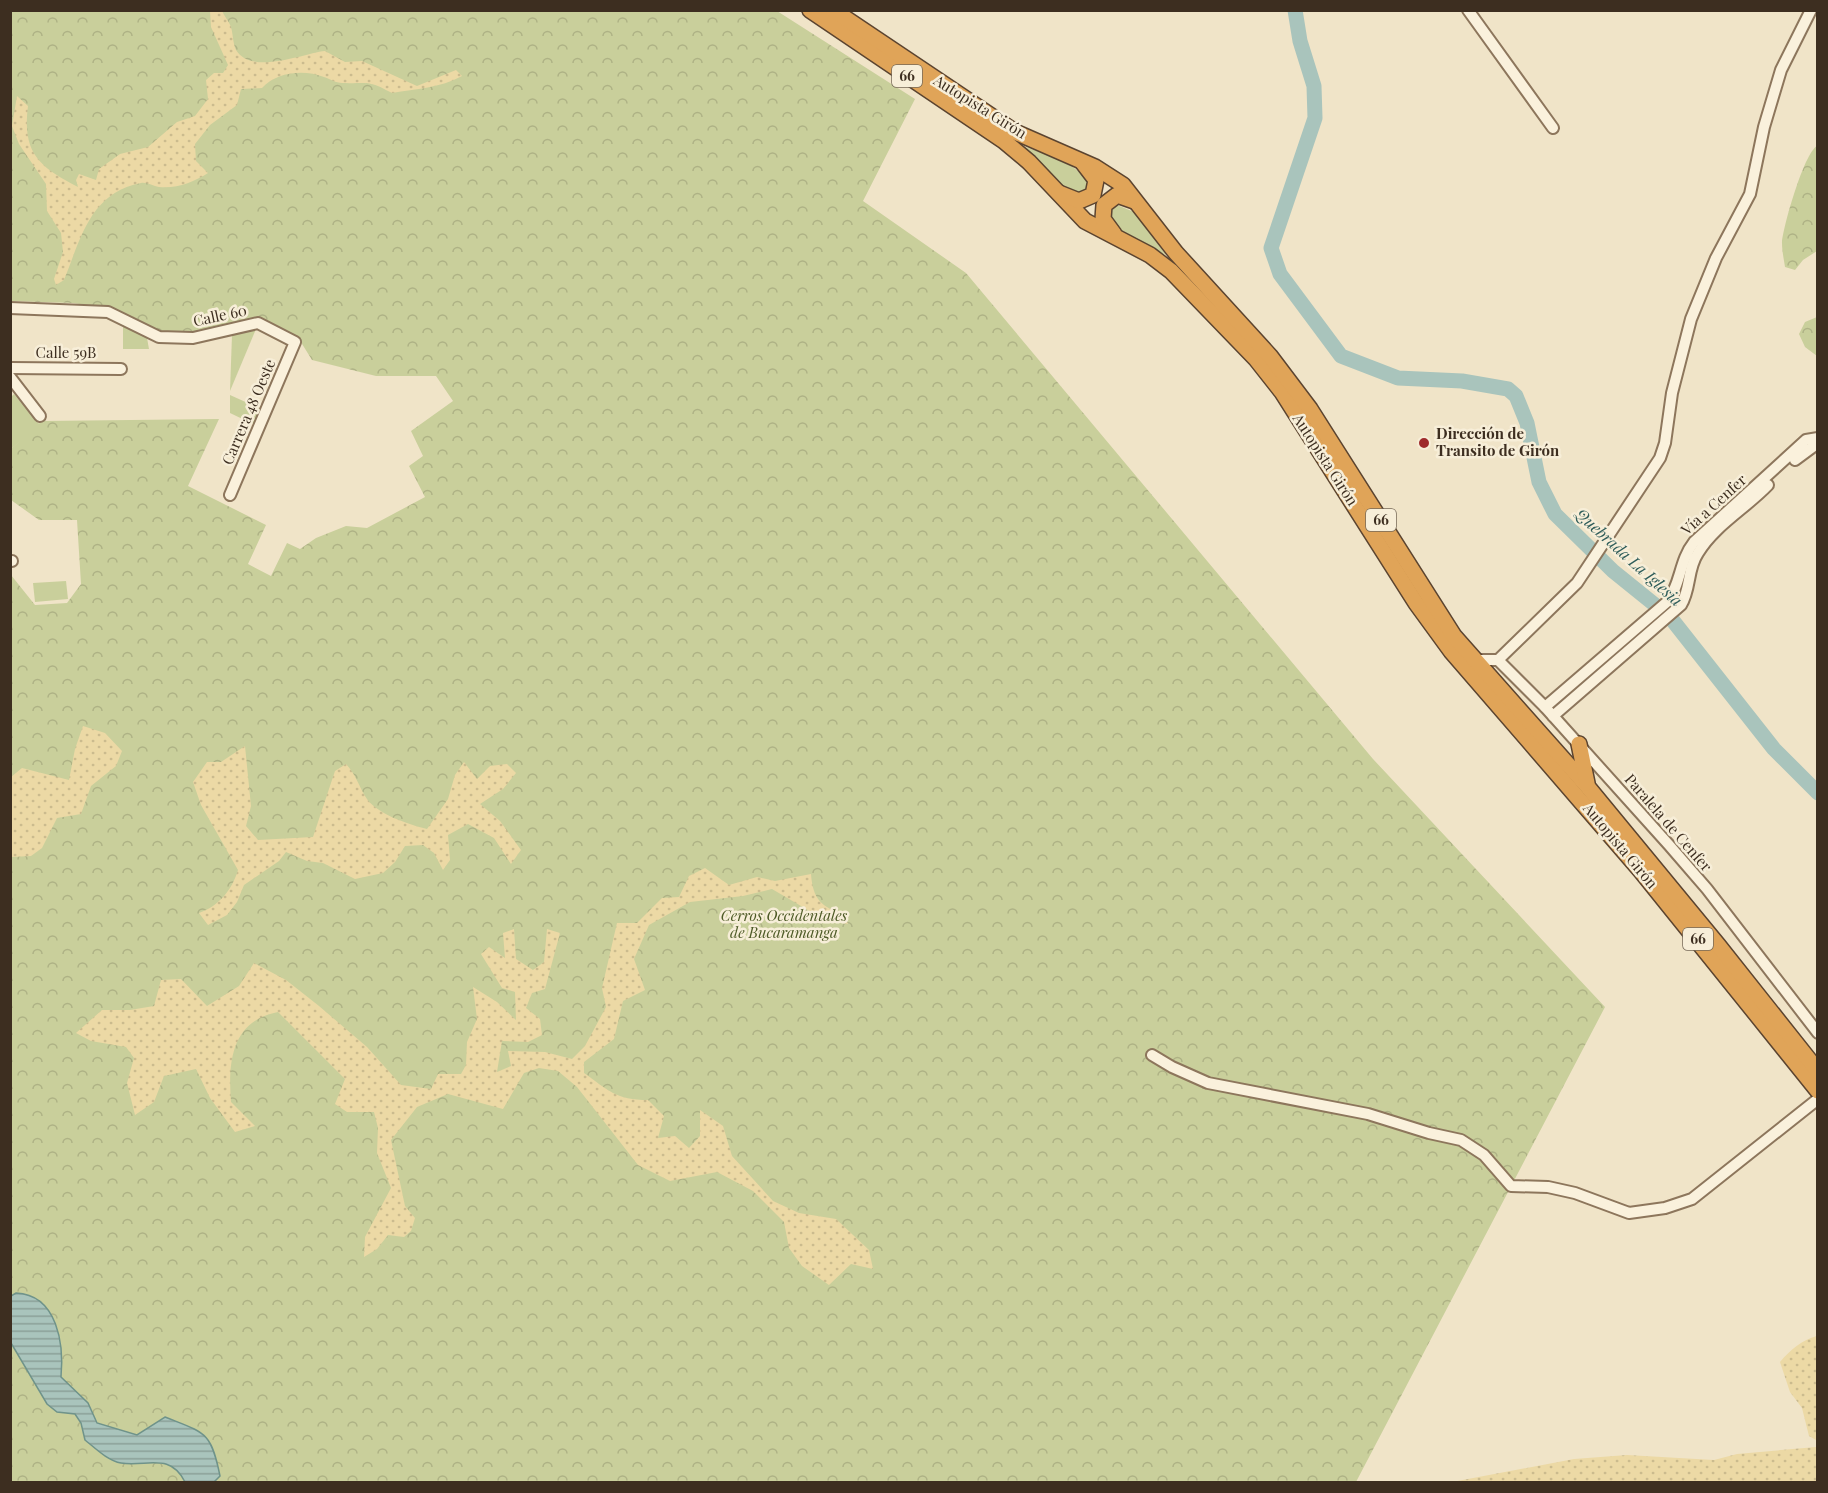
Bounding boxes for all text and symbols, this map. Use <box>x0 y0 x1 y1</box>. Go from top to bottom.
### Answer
road number: 66 <box>892 65 922 87</box>
street label: Autopista Girón <box>929 69 1031 143</box>
street label: Calle 60 <box>191 300 248 330</box>
street label: Calle 59B <box>36 342 96 362</box>
street label: Carrera 48 Oeste <box>217 356 279 468</box>
street label: Autopista Girón <box>1288 409 1363 509</box>
place label: Dirección de Transito de Girón <box>1436 423 1560 460</box>
marker: Dirección de Transito de Girón <box>1417 436 1431 450</box>
street label: Vía a Cenfer <box>1676 469 1751 540</box>
water label: Quebrada La Iglesia <box>1571 502 1687 610</box>
road number: 66 <box>1366 509 1396 531</box>
street label: Paralela de Cenfer <box>1621 769 1717 876</box>
street label: Autopista Girón <box>1578 798 1662 892</box>
park label: Cerros Occidentales de Bucaramanga <box>721 905 848 942</box>
road number: 66 <box>1683 928 1713 950</box>

